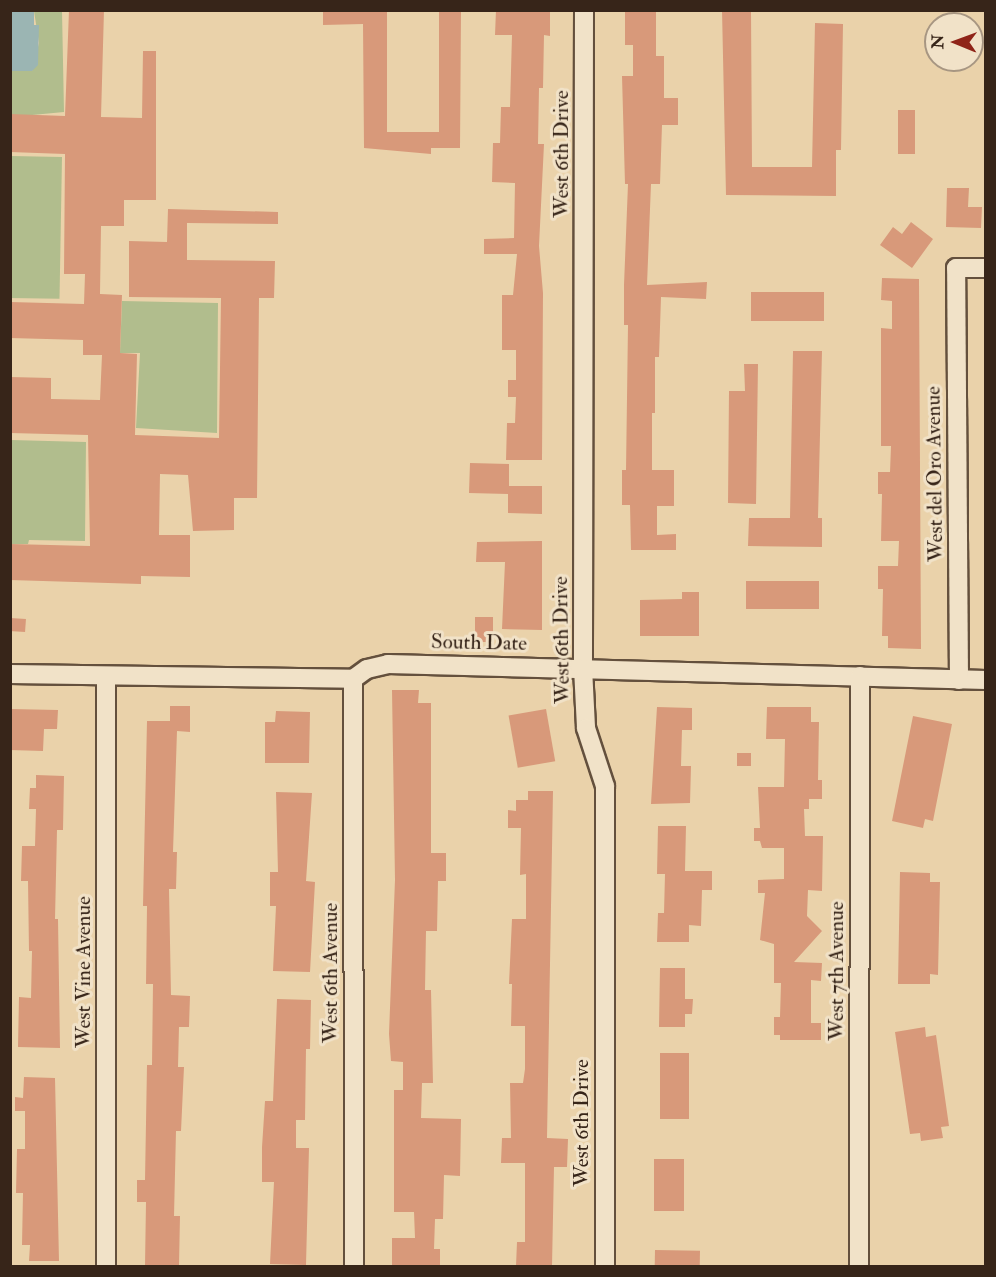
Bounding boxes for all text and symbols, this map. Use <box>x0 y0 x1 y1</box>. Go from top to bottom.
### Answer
north arrow <box>924 12 984 72</box>
text: N <box>928 34 948 49</box>
street label: West 6th Drive <box>549 90 575 218</box>
street label: West del Oro Avenue <box>921 386 949 562</box>
street label: West 6th Drive <box>548 576 576 704</box>
street label: South Date <box>431 630 527 656</box>
street label: West Vine Avenue <box>71 896 97 1048</box>
street label: West 7th Avenue <box>824 901 850 1041</box>
street label: West 6th Avenue <box>318 903 344 1043</box>
street label: West 6th Drive <box>569 1059 595 1187</box>

